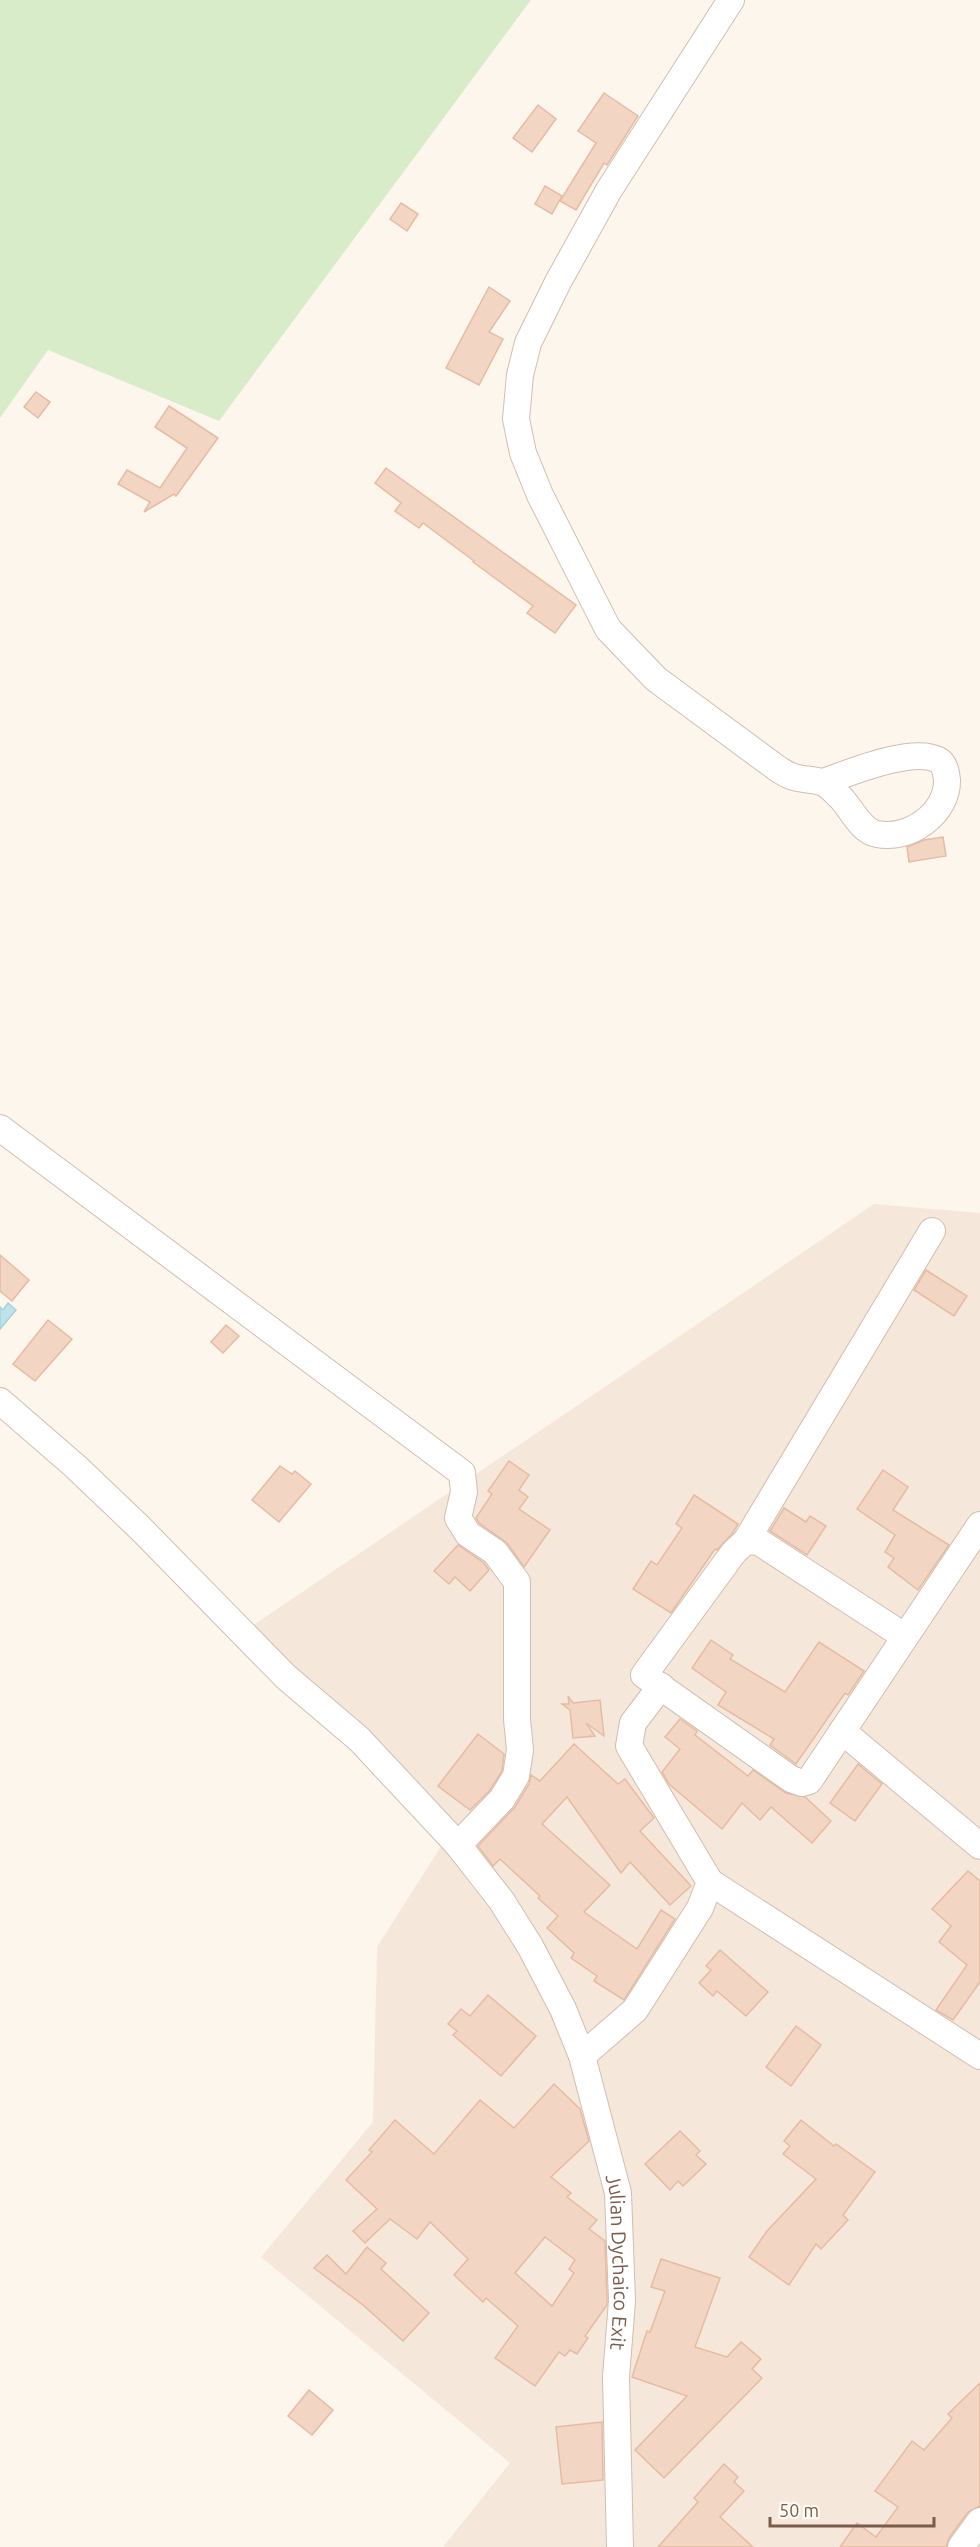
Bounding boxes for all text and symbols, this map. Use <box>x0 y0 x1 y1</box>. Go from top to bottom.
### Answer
street label: Julian Dychaico Exit <box>602 2171 634 2351</box>
scale bar <box>770 2490 934 2528</box>
text: 50 m <box>779 2500 819 2520</box>

